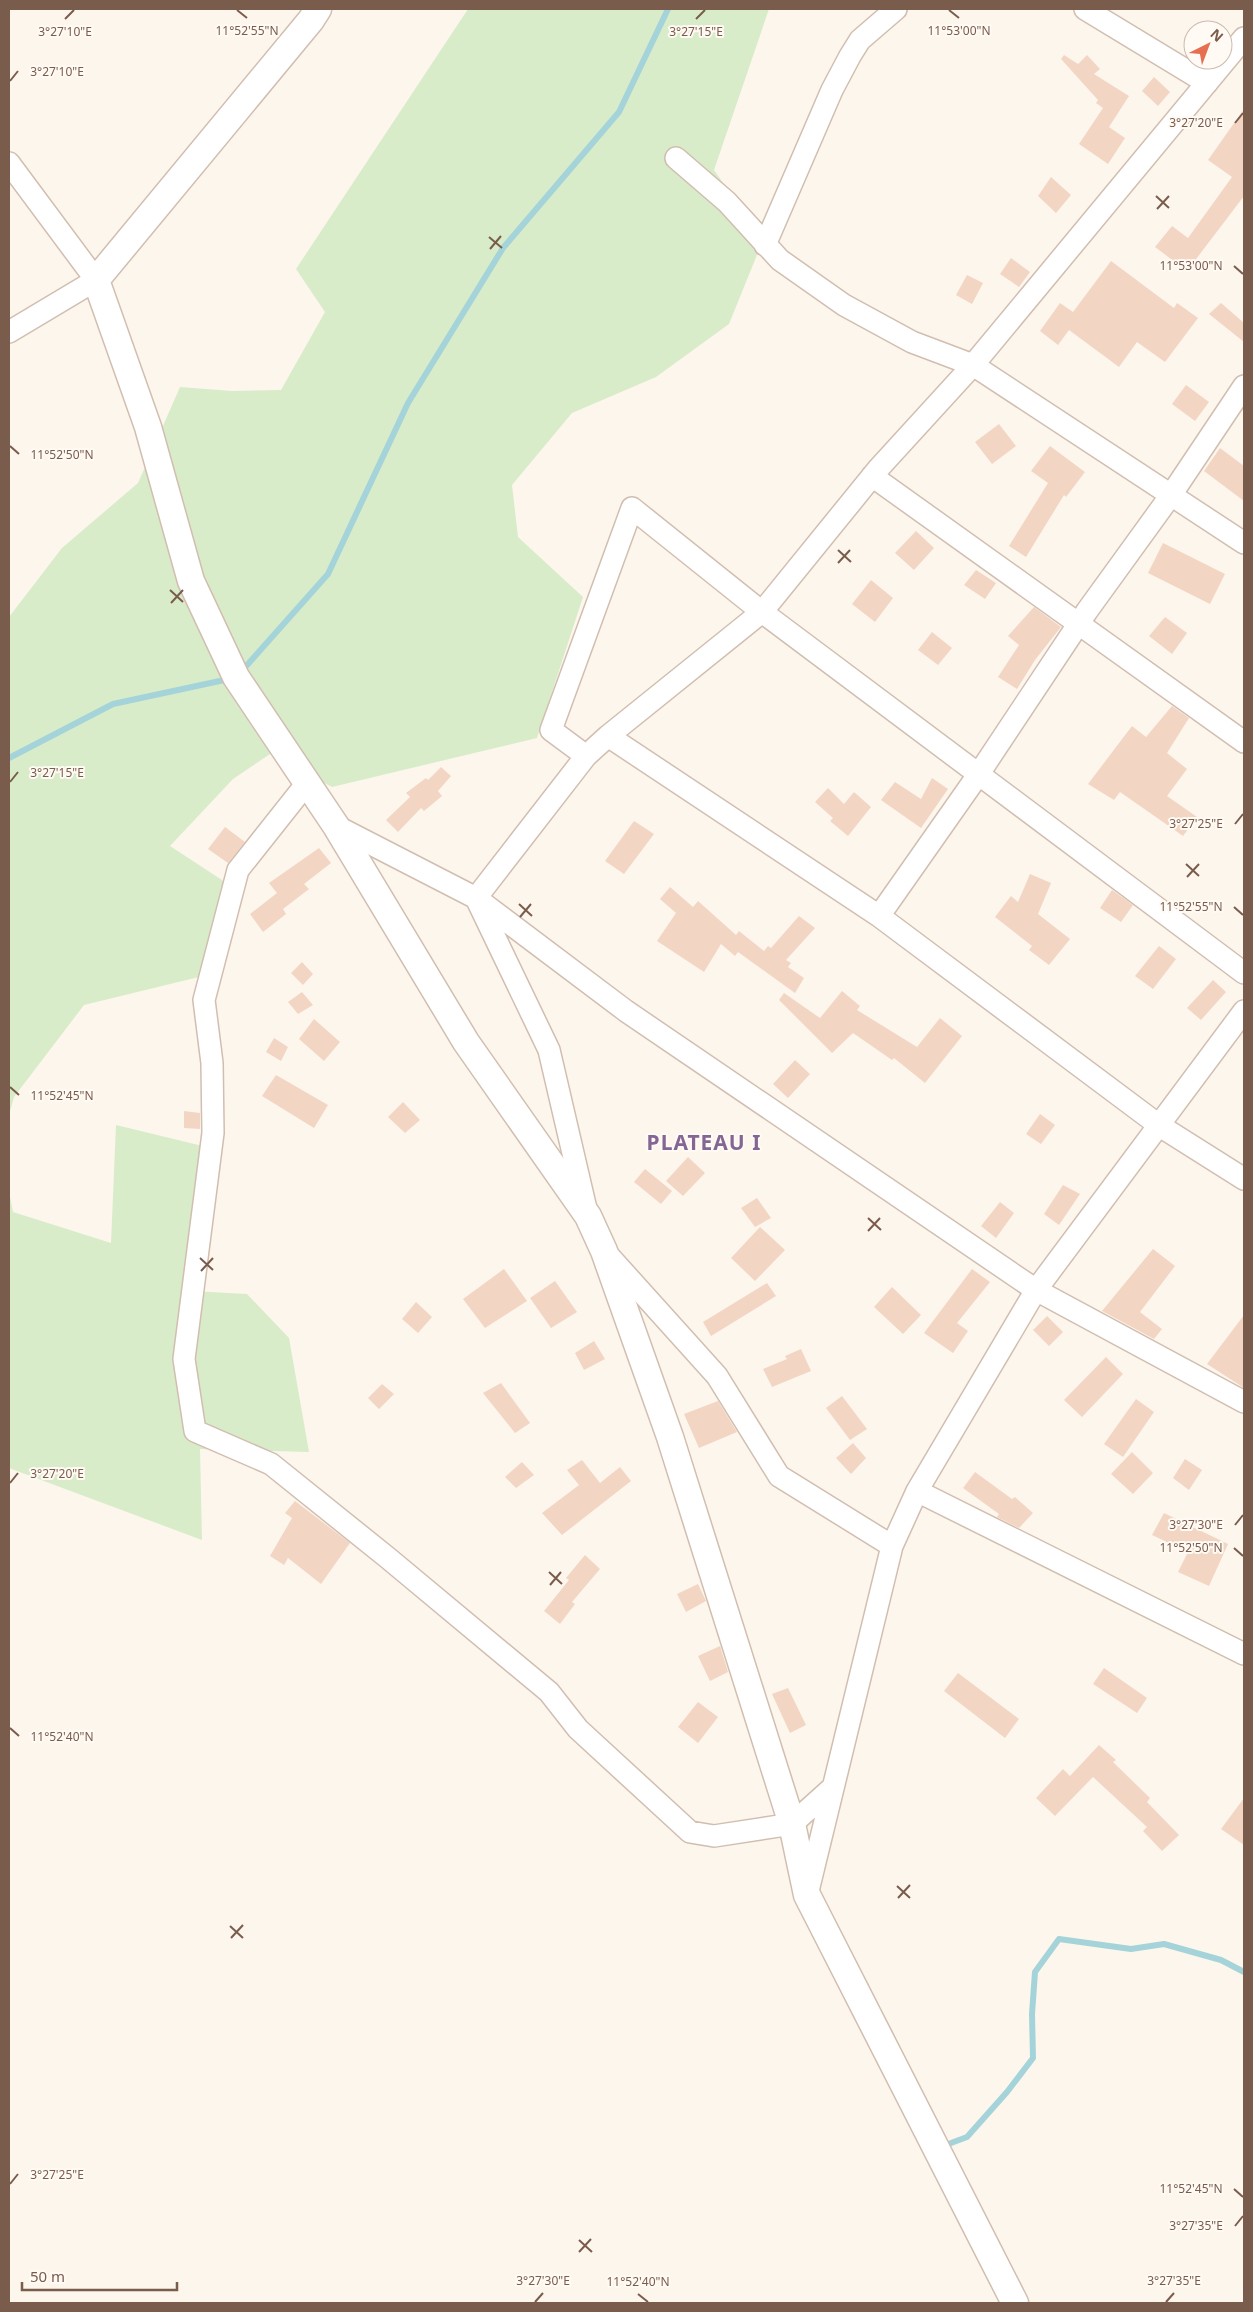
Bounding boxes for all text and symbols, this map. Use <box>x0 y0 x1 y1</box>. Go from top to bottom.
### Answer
north arrow <box>1183 20 1233 70</box>
text: 11°52'55"N <box>215 22 279 39</box>
text: 11°53'00"N <box>927 22 991 39</box>
text: 3°27'10"E <box>38 23 92 40</box>
text: 3°27'15"E <box>669 23 723 40</box>
text: N <box>1206 24 1228 46</box>
text: 3°27'10"E <box>30 63 84 80</box>
text: 3°27'20"E <box>1169 114 1223 131</box>
text: 11°53'00"N <box>1159 257 1223 274</box>
text: 11°52'50"N <box>30 446 94 463</box>
text: 3°27'15"E <box>30 764 84 781</box>
text: 3°27'25"E <box>1169 815 1223 832</box>
text: 11°52'55"N <box>1159 898 1223 915</box>
text: 11°52'45"N <box>30 1087 94 1104</box>
district label: PLATEAU I <box>647 1128 761 1156</box>
text: 3°27'20"E <box>30 1465 84 1482</box>
text: 3°27'30"E <box>1169 1516 1223 1533</box>
text: 11°52'50"N <box>1159 1539 1223 1556</box>
text: 11°52'40"N <box>30 1728 94 1745</box>
text: 3°27'25"E <box>30 2166 84 2183</box>
text: 11°52'45"N <box>1159 2180 1223 2197</box>
text: 3°27'35"E <box>1169 2217 1223 2234</box>
scale bar <box>22 2260 178 2292</box>
text: 50 m <box>30 2266 65 2286</box>
text: 3°27'30"E <box>516 2272 570 2289</box>
text: 3°27'35"E <box>1147 2272 1201 2289</box>
text: 11°52'40"N <box>606 2273 670 2290</box>

